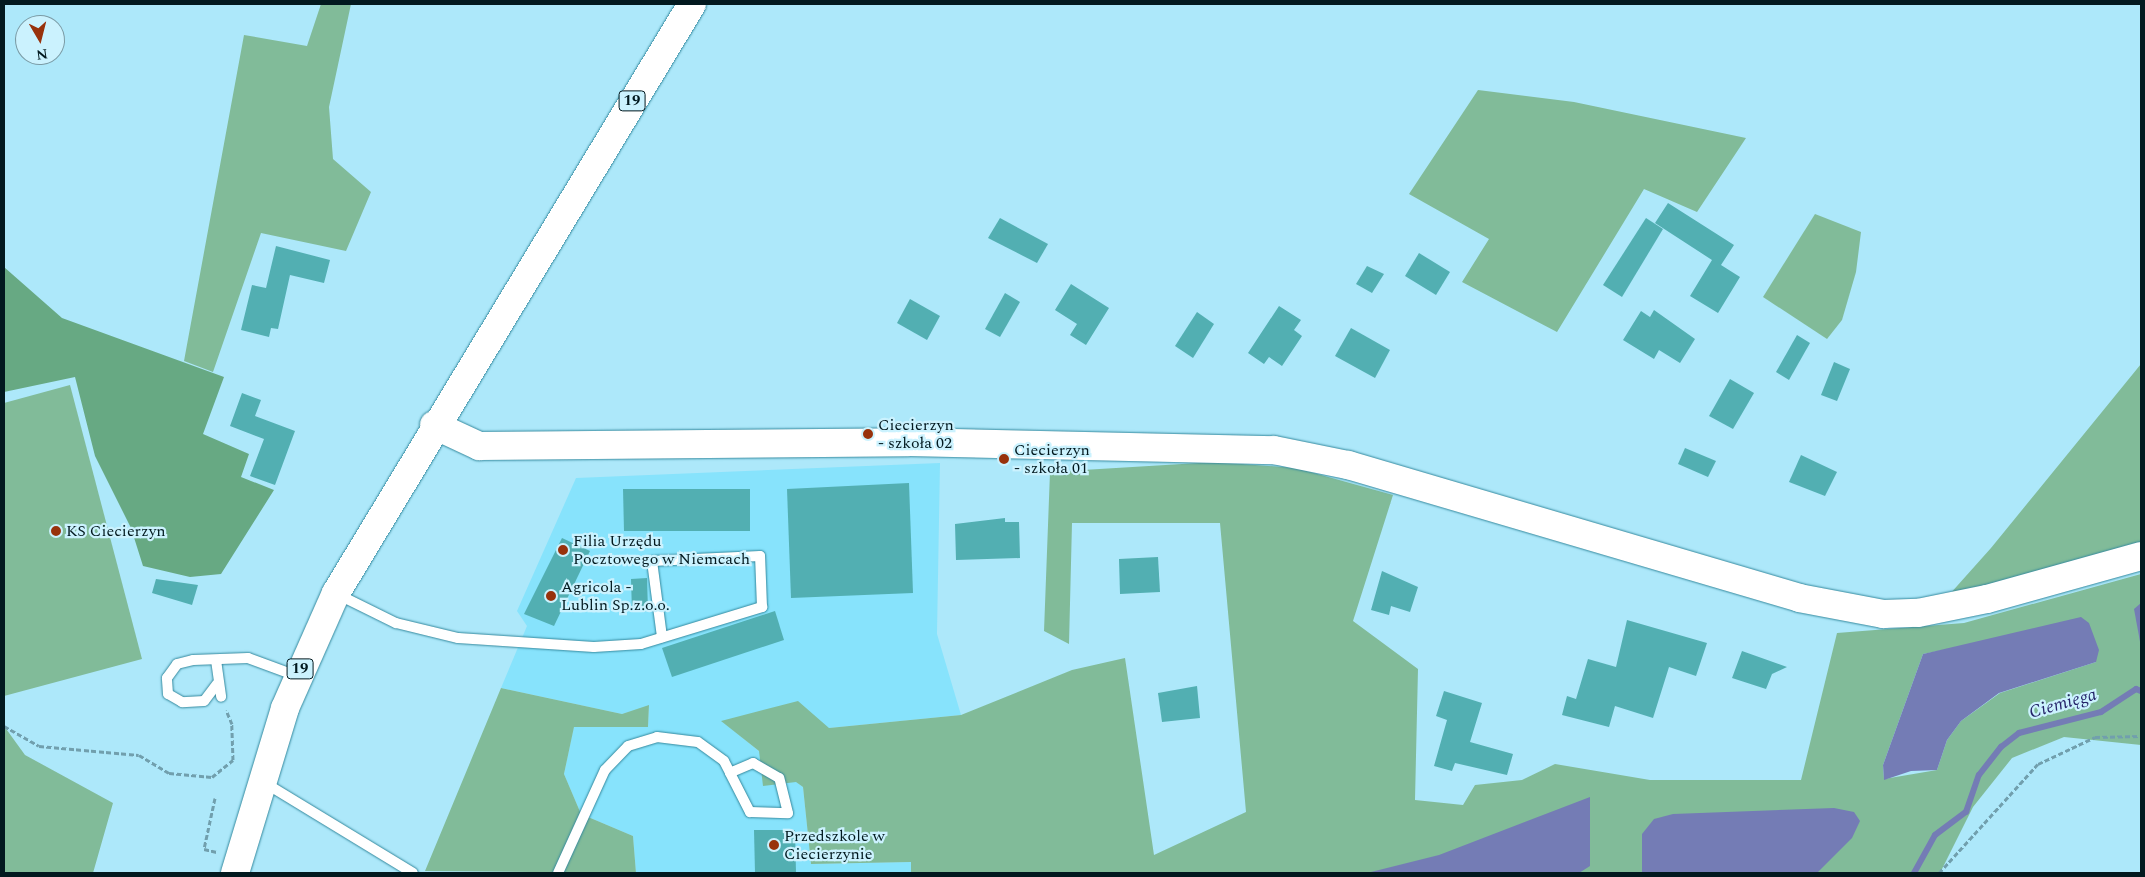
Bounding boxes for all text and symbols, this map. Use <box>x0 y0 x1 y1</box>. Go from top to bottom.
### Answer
north arrow <box>15 15 65 65</box>
text: N <box>35 43 49 66</box>
road number: 19 <box>618 88 646 114</box>
place label: Ciecierzyn - szkoła 02 <box>878 415 954 453</box>
marker: Ciecierzyn - szkoła 02 <box>862 428 874 440</box>
place label: Ciecierzyn - szkoła 01 <box>1014 440 1090 478</box>
marker: Ciecierzyn - szkoła 01 <box>998 453 1010 465</box>
place label: KS Ciecierzyn <box>66 521 166 541</box>
marker: KS Ciecierzyn <box>50 525 62 537</box>
place label: Filia Urzędu Pocztowego w Niemcach <box>573 531 750 569</box>
marker: Filia Urzędu Pocztowego w Niemcach <box>557 544 569 556</box>
place label: Agricola - Lublin Sp.z.o.o. <box>561 577 670 615</box>
marker: Agricola - Lublin Sp.z.o.o. <box>545 590 557 602</box>
road number: 19 <box>286 656 314 682</box>
water label: Ciemięga <box>2027 684 2099 724</box>
place label: Przedszkole w Ciecierzynie <box>784 826 885 864</box>
marker: Przedszkole w Ciecierzynie <box>768 839 780 851</box>

